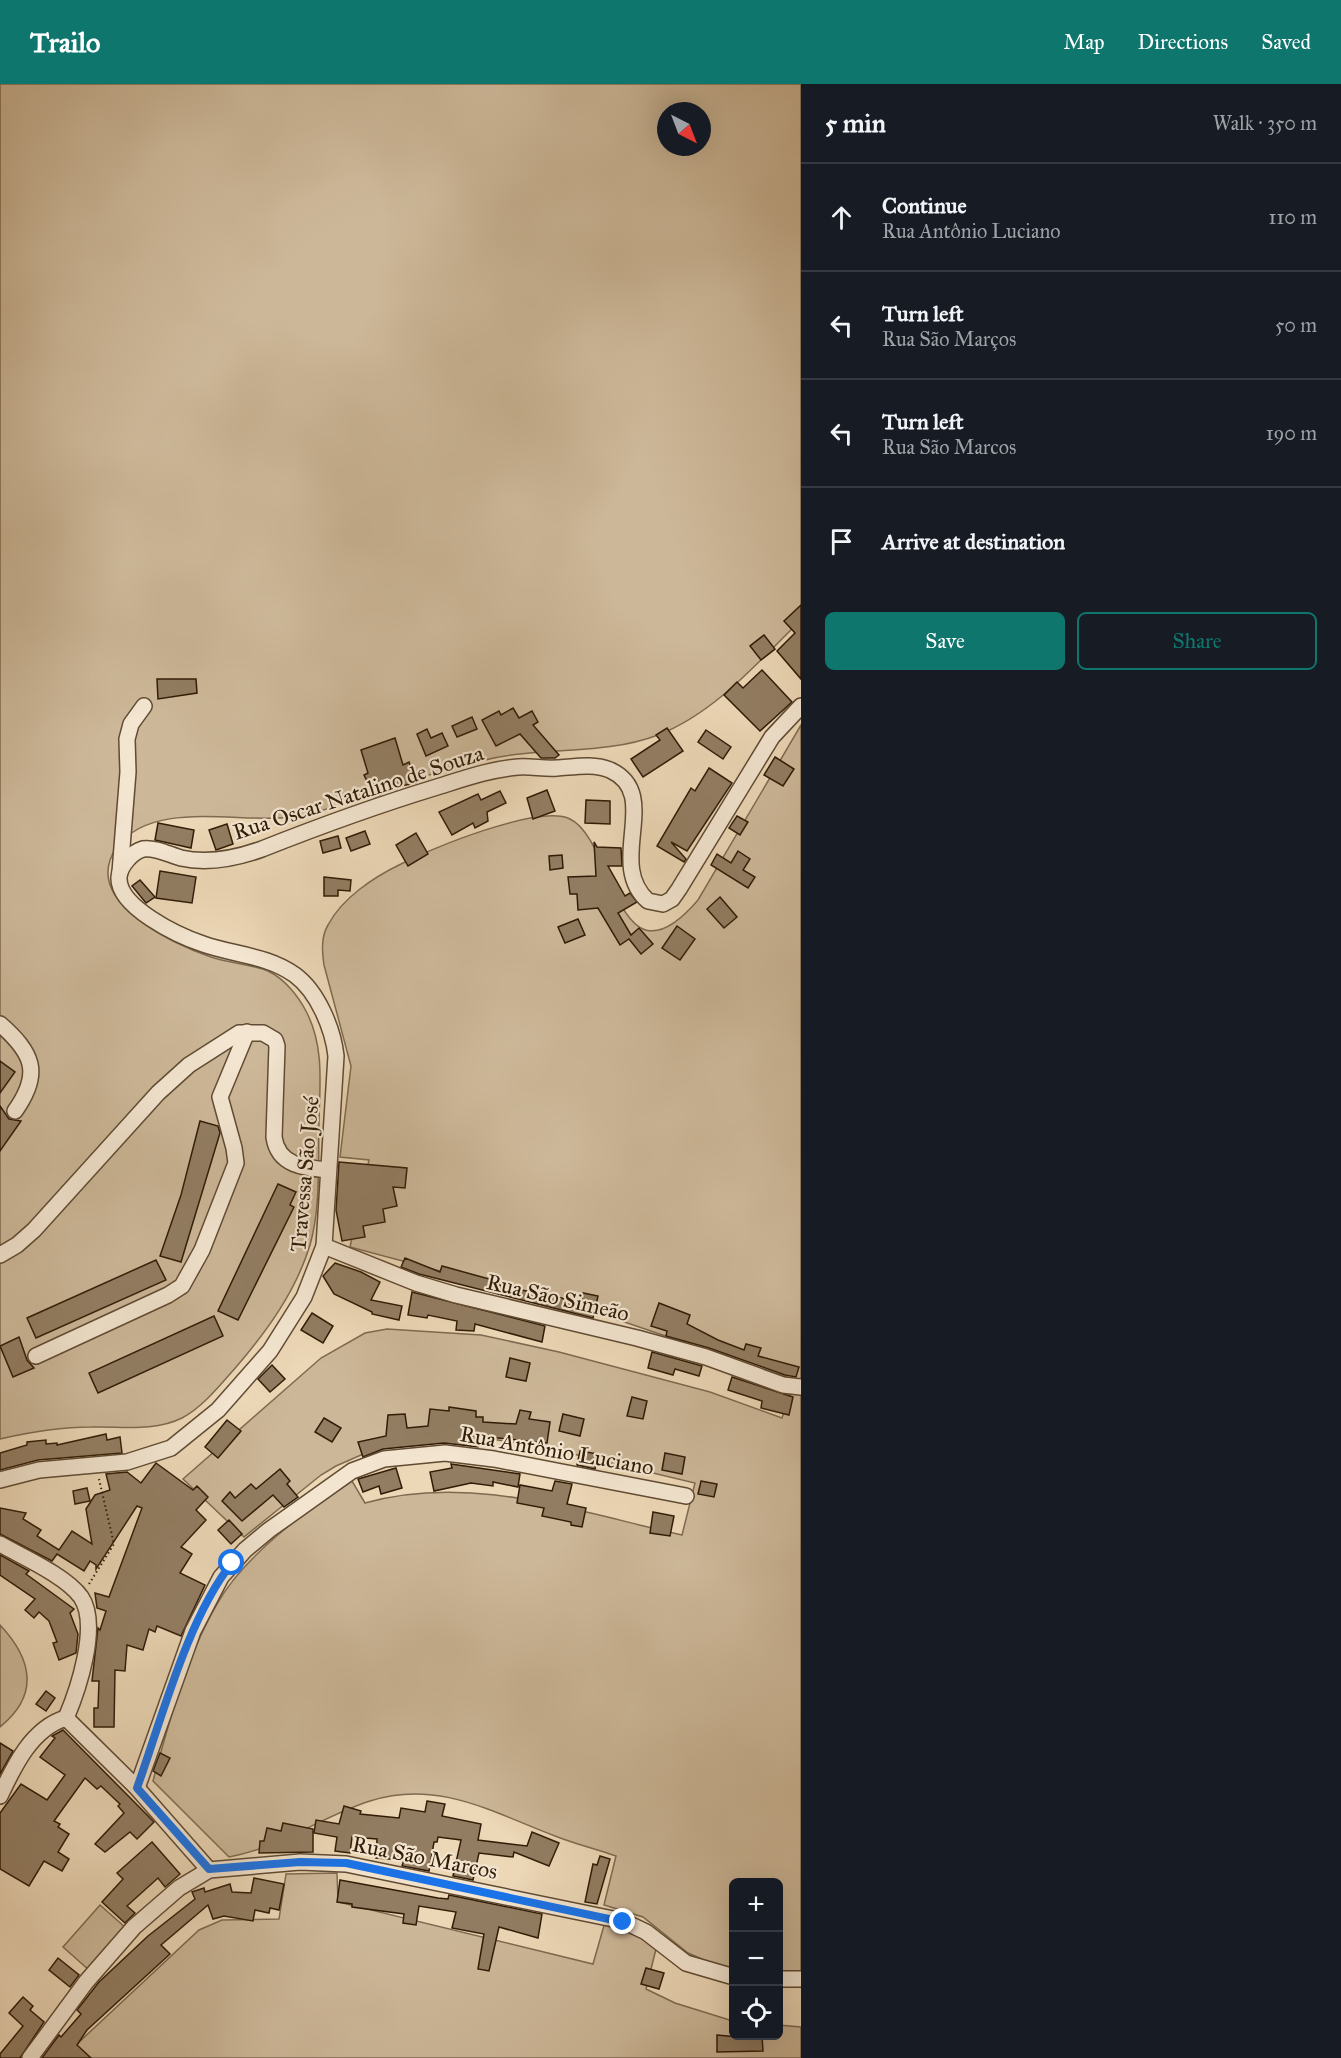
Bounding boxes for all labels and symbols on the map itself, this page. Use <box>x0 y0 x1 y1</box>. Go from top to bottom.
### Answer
north arrow <box>657 102 711 156</box>
street label: Rua Oscar Natalino de Souza <box>229 739 488 846</box>
street label: Travessa São José <box>284 1094 325 1253</box>
street label: Rua São Simeão <box>484 1268 632 1327</box>
street label: Rua Antônio Luciano <box>458 1420 656 1481</box>
route start <box>218 1549 244 1575</box>
street label: Rua São Marcos <box>350 1830 500 1885</box>
route end <box>609 1908 635 1934</box>

